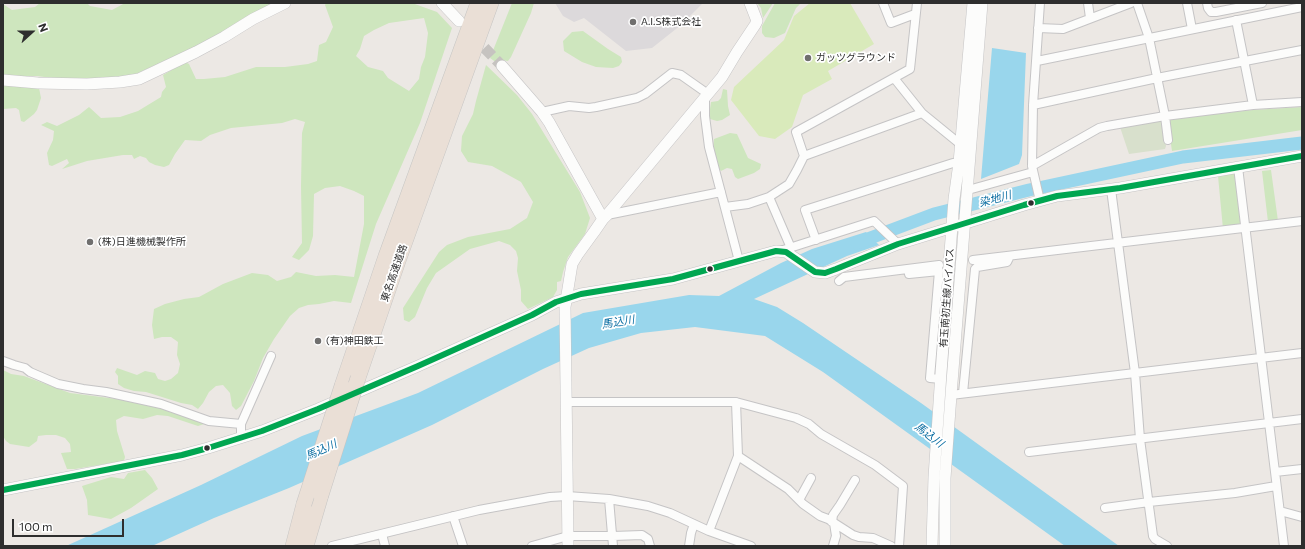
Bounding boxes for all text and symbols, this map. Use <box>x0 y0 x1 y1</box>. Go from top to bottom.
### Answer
north arrow <box>12 12 52 52</box>
place label: A.I.S株式会社 <box>641 16 701 28</box>
marker: A.I.S株式会社 <box>628 17 638 27</box>
text: N <box>36 21 51 34</box>
place label: ガッツグラウンド <box>816 52 896 64</box>
marker: ガッツグラウンド <box>803 53 813 63</box>
water label: 染地川 <box>977 188 1013 210</box>
unlabelled marker <box>1026 198 1036 208</box>
place label: (株)日進機械製作所 <box>98 236 186 248</box>
marker: (株)日進機械製作所 <box>85 237 95 247</box>
street label: 東名高速道路 <box>379 243 409 303</box>
street label: 有玉南初生線バイパス <box>938 248 956 348</box>
unlabelled marker <box>705 264 715 274</box>
water label: 馬込川 <box>601 313 635 331</box>
place label: (有)神田鉄工 <box>326 335 384 347</box>
marker: (有)神田鉄工 <box>313 336 323 346</box>
water label: 馬込川 <box>912 420 946 450</box>
water label: 馬込川 <box>303 437 339 463</box>
unlabelled marker <box>202 443 212 453</box>
scale bar <box>14 511 126 537</box>
text: 100 m <box>19 519 53 533</box>

